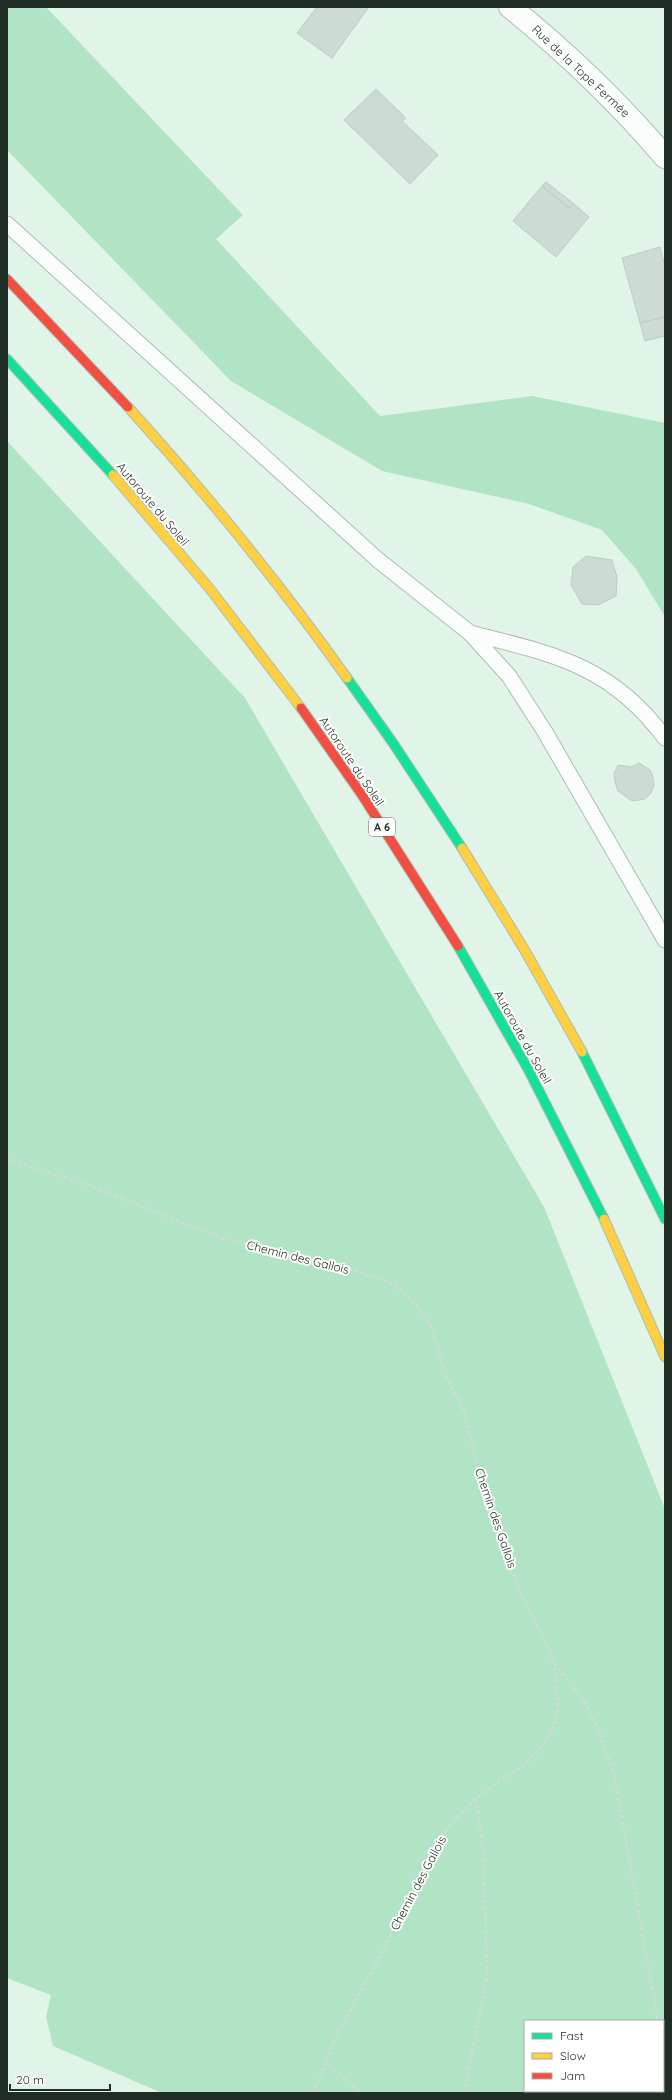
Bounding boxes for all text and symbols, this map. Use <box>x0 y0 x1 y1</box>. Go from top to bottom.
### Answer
street label: Rue de la Tope Fermée <box>529 22 633 120</box>
street label: Autoroute du Soleil <box>114 459 192 549</box>
street label: Autoroute du Soleil <box>317 713 387 809</box>
road number: A 6 <box>369 818 395 836</box>
street label: Autoroute du Soleil <box>491 988 555 1086</box>
street label: Chemin des Gallois <box>245 1237 351 1277</box>
street label: Chemin des Gallois <box>472 1466 520 1570</box>
street label: Chemin des Gallois <box>387 1833 449 1933</box>
legend <box>524 2020 664 2092</box>
text: Fast <box>560 2028 584 2043</box>
text: Slow <box>560 2048 586 2063</box>
scale bar <box>10 2066 110 2092</box>
text: Jam <box>560 2068 585 2083</box>
text: 20 m <box>16 2072 44 2087</box>

